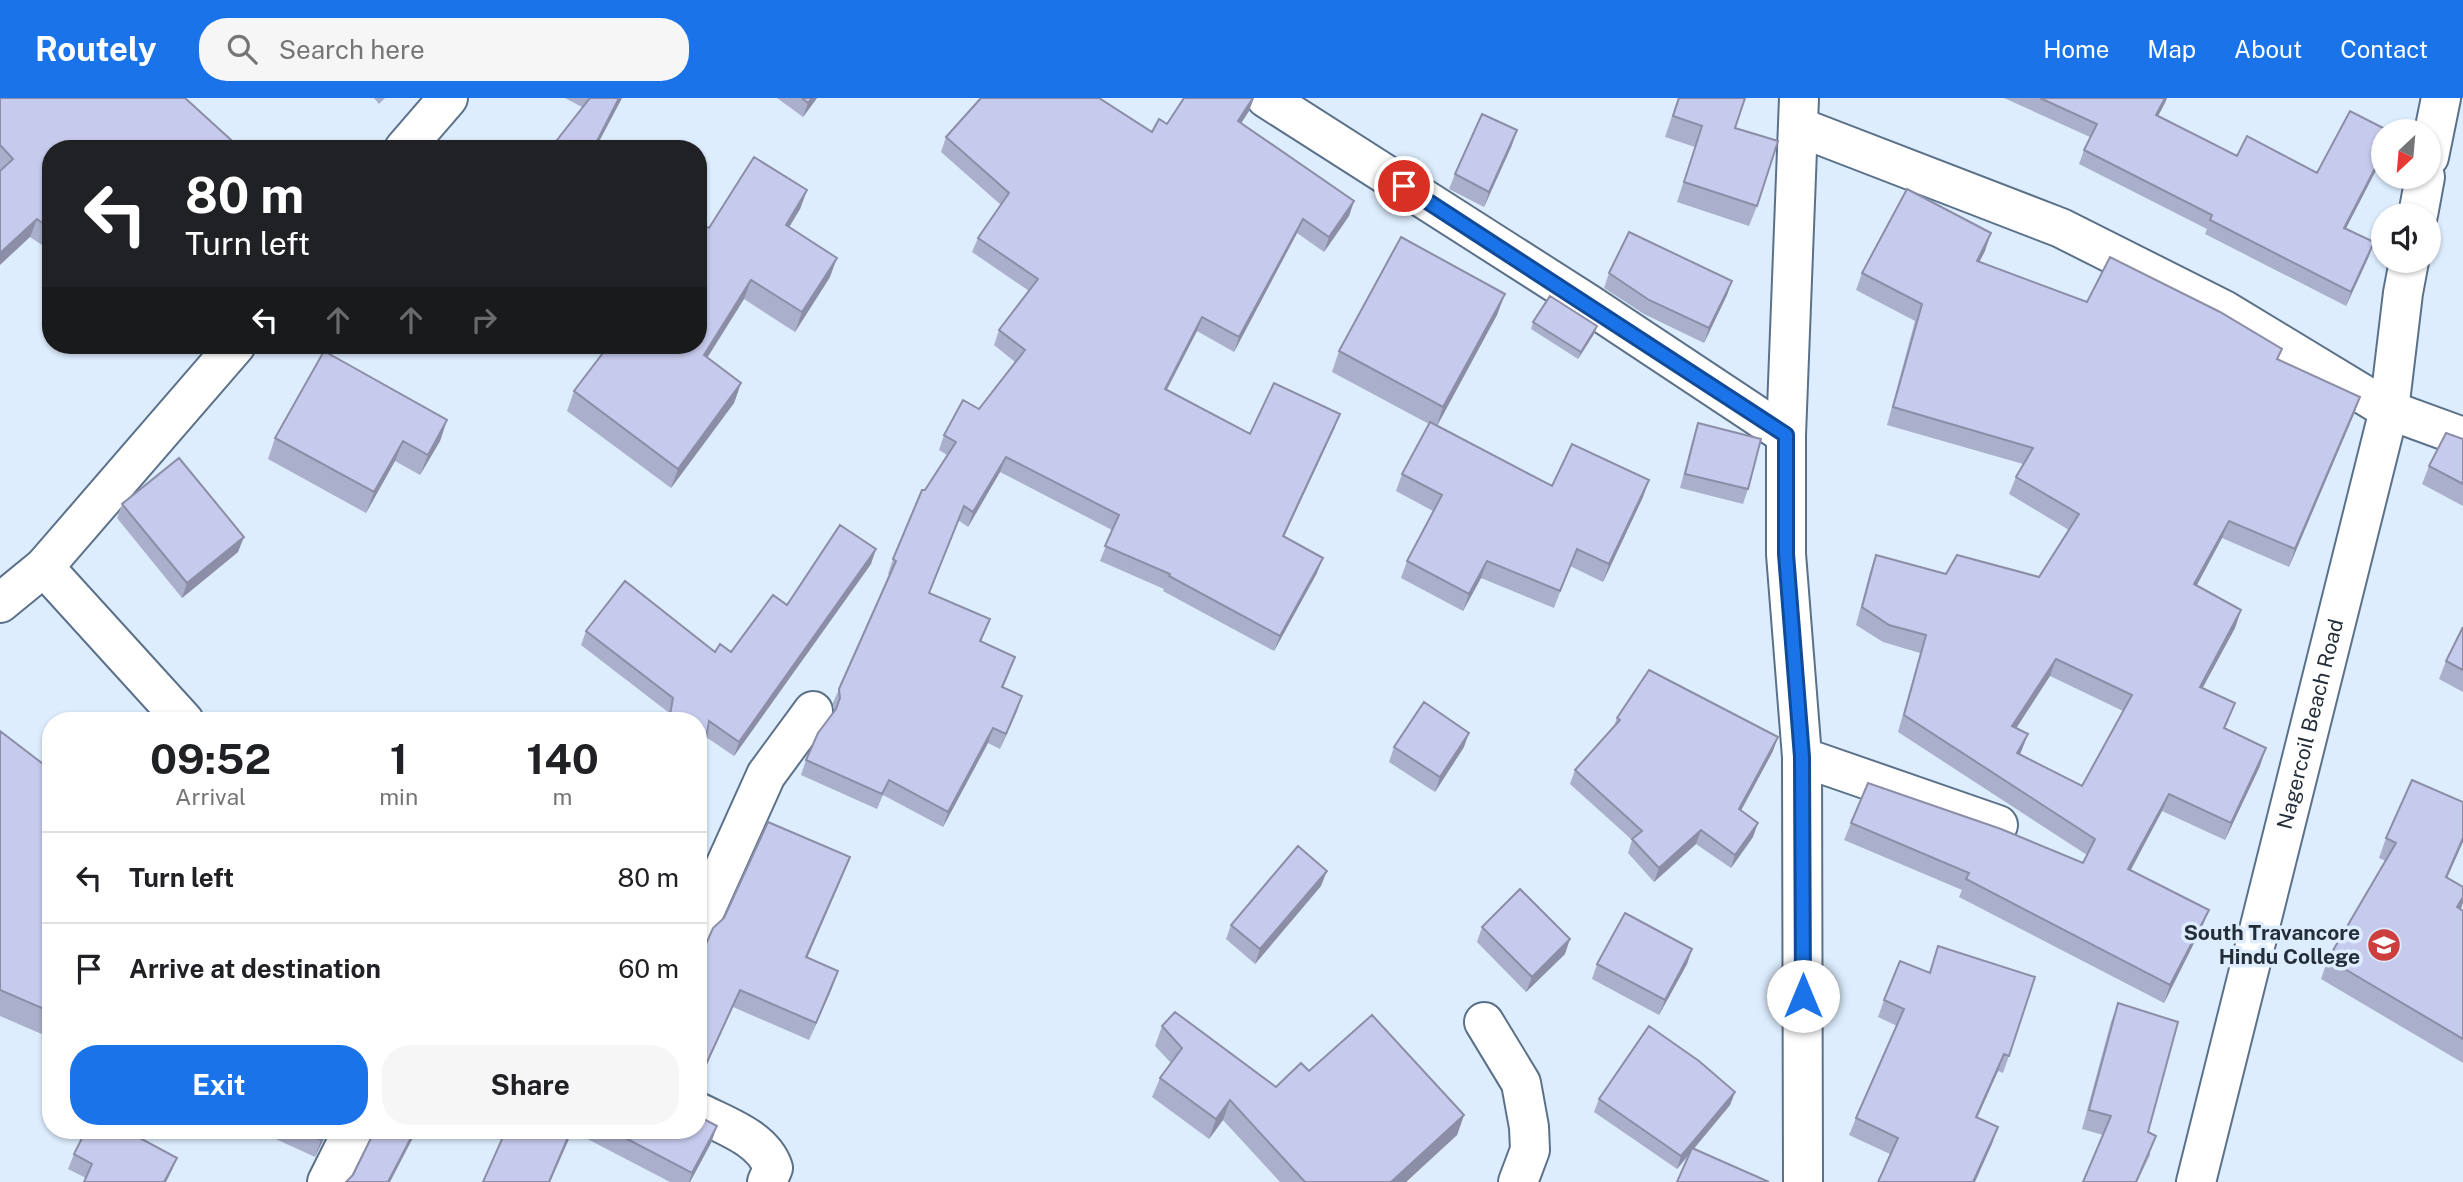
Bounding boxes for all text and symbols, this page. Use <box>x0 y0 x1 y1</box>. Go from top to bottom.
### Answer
search box <box>199 18 689 81</box>
text: Routely <box>35 30 157 68</box>
icon: search <box>223 30 261 68</box>
text: Search here <box>279 34 425 65</box>
text: Home <box>2043 35 2109 63</box>
text: Map <box>2147 35 2196 63</box>
text: About <box>2234 35 2302 63</box>
text: Contact <box>2340 35 2428 63</box>
north arrow <box>2371 119 2441 189</box>
map controls <box>2371 119 2441 273</box>
pin <box>1374 156 1434 216</box>
text: 80 m <box>185 166 304 224</box>
icon: arrive <box>1385 167 1423 205</box>
icon: left <box>70 168 161 259</box>
button: sound <box>2371 203 2441 273</box>
text: Turn left <box>185 225 310 262</box>
icon: left <box>246 301 284 339</box>
icon: ahead <box>319 301 357 339</box>
icon: ahead <box>392 301 430 339</box>
icon: right <box>465 301 503 339</box>
street label: Nagercoil Beach Road <box>2272 616 2348 832</box>
text: 09:52 <box>150 734 271 783</box>
text: 1 <box>390 734 408 783</box>
text: 140 <box>526 734 599 783</box>
text: Arrival <box>175 783 246 810</box>
text: min <box>379 783 418 810</box>
text: m <box>553 783 573 810</box>
icon: left <box>70 859 108 897</box>
text: Turn left <box>129 862 234 893</box>
text: 80 m <box>618 862 679 893</box>
place label: South Travancore Hindu College <box>2183 920 2360 969</box>
school or university icon: South Travancore Hindu College <box>2365 926 2403 964</box>
icon: arrive <box>70 950 108 988</box>
text: Arrive at destination <box>129 953 381 984</box>
text: 60 m <box>618 953 679 984</box>
position arrow <box>1766 959 1840 1033</box>
button: Exit <box>70 1045 368 1125</box>
button: Share <box>382 1045 679 1125</box>

